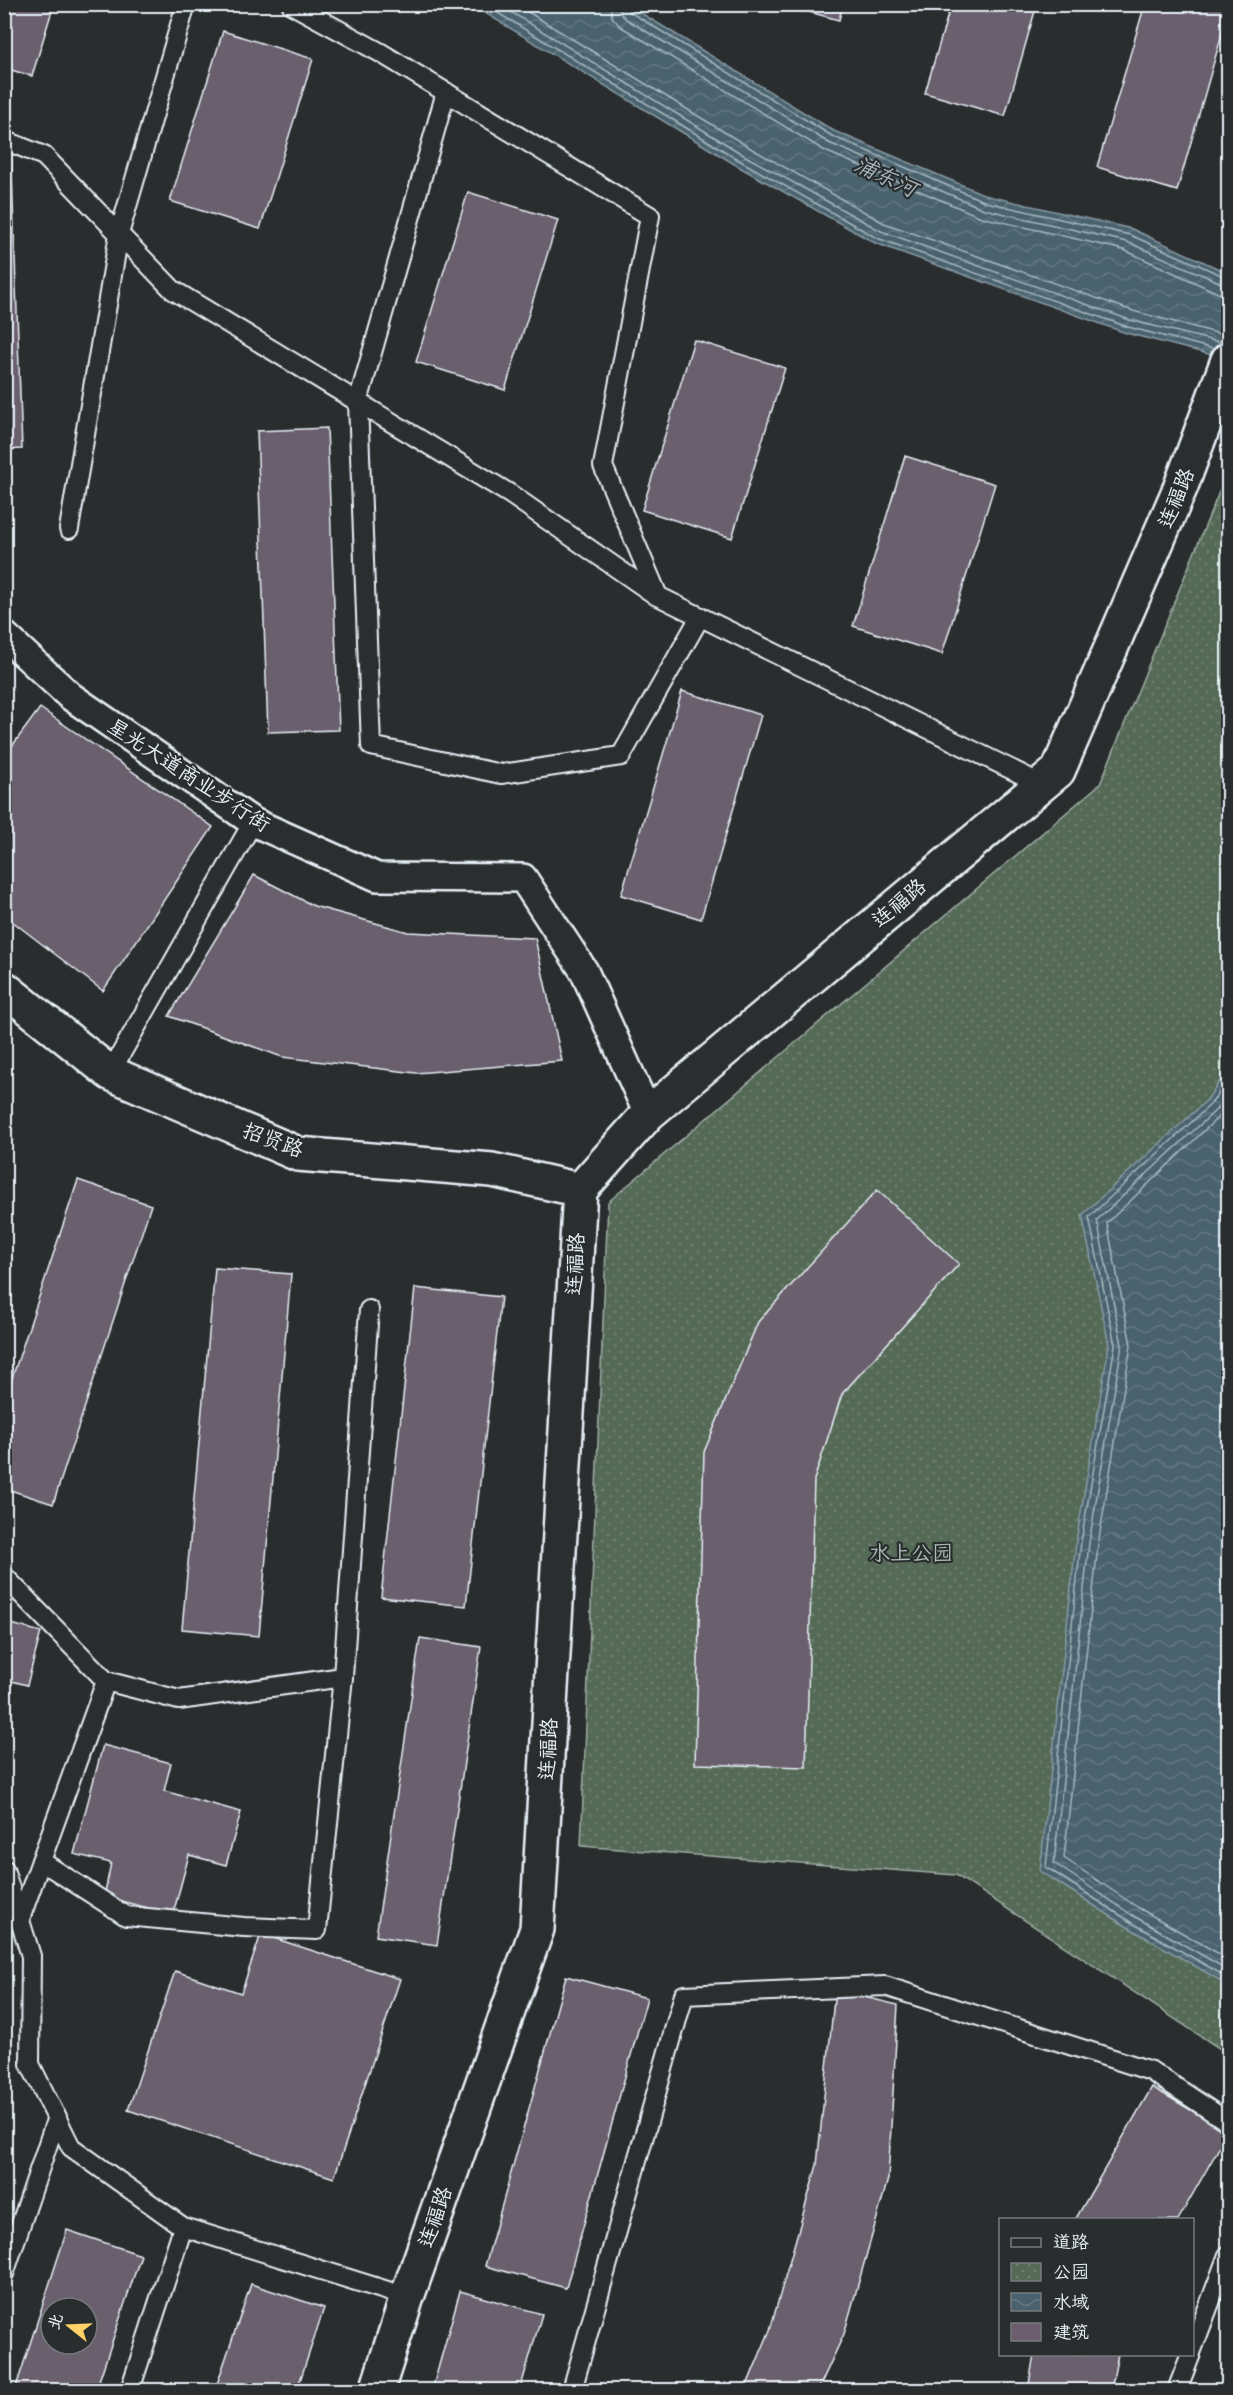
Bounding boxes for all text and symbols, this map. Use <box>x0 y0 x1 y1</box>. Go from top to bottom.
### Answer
water label: 浦东河 <box>850 150 924 205</box>
street label: 连福路 <box>1152 464 1201 532</box>
street label: 星光大道商业步行街 <box>102 713 275 838</box>
street label: 连福路 <box>867 873 932 934</box>
street label: 招贤路 <box>239 1117 307 1164</box>
street label: 连福路 <box>560 1232 591 1296</box>
park label: 水上公园 <box>869 1540 953 1567</box>
street label: 连福路 <box>533 1717 564 1781</box>
street label: 连福路 <box>412 2183 458 2251</box>
legend <box>999 2218 1194 2356</box>
text: 道路 <box>1053 2231 1089 2254</box>
text: 公园 <box>1053 2261 1089 2284</box>
text: 水域 <box>1053 2291 1089 2314</box>
north arrow <box>39 2296 99 2356</box>
text: 北 <box>44 2311 68 2332</box>
text: 建筑 <box>1053 2321 1089 2344</box>

